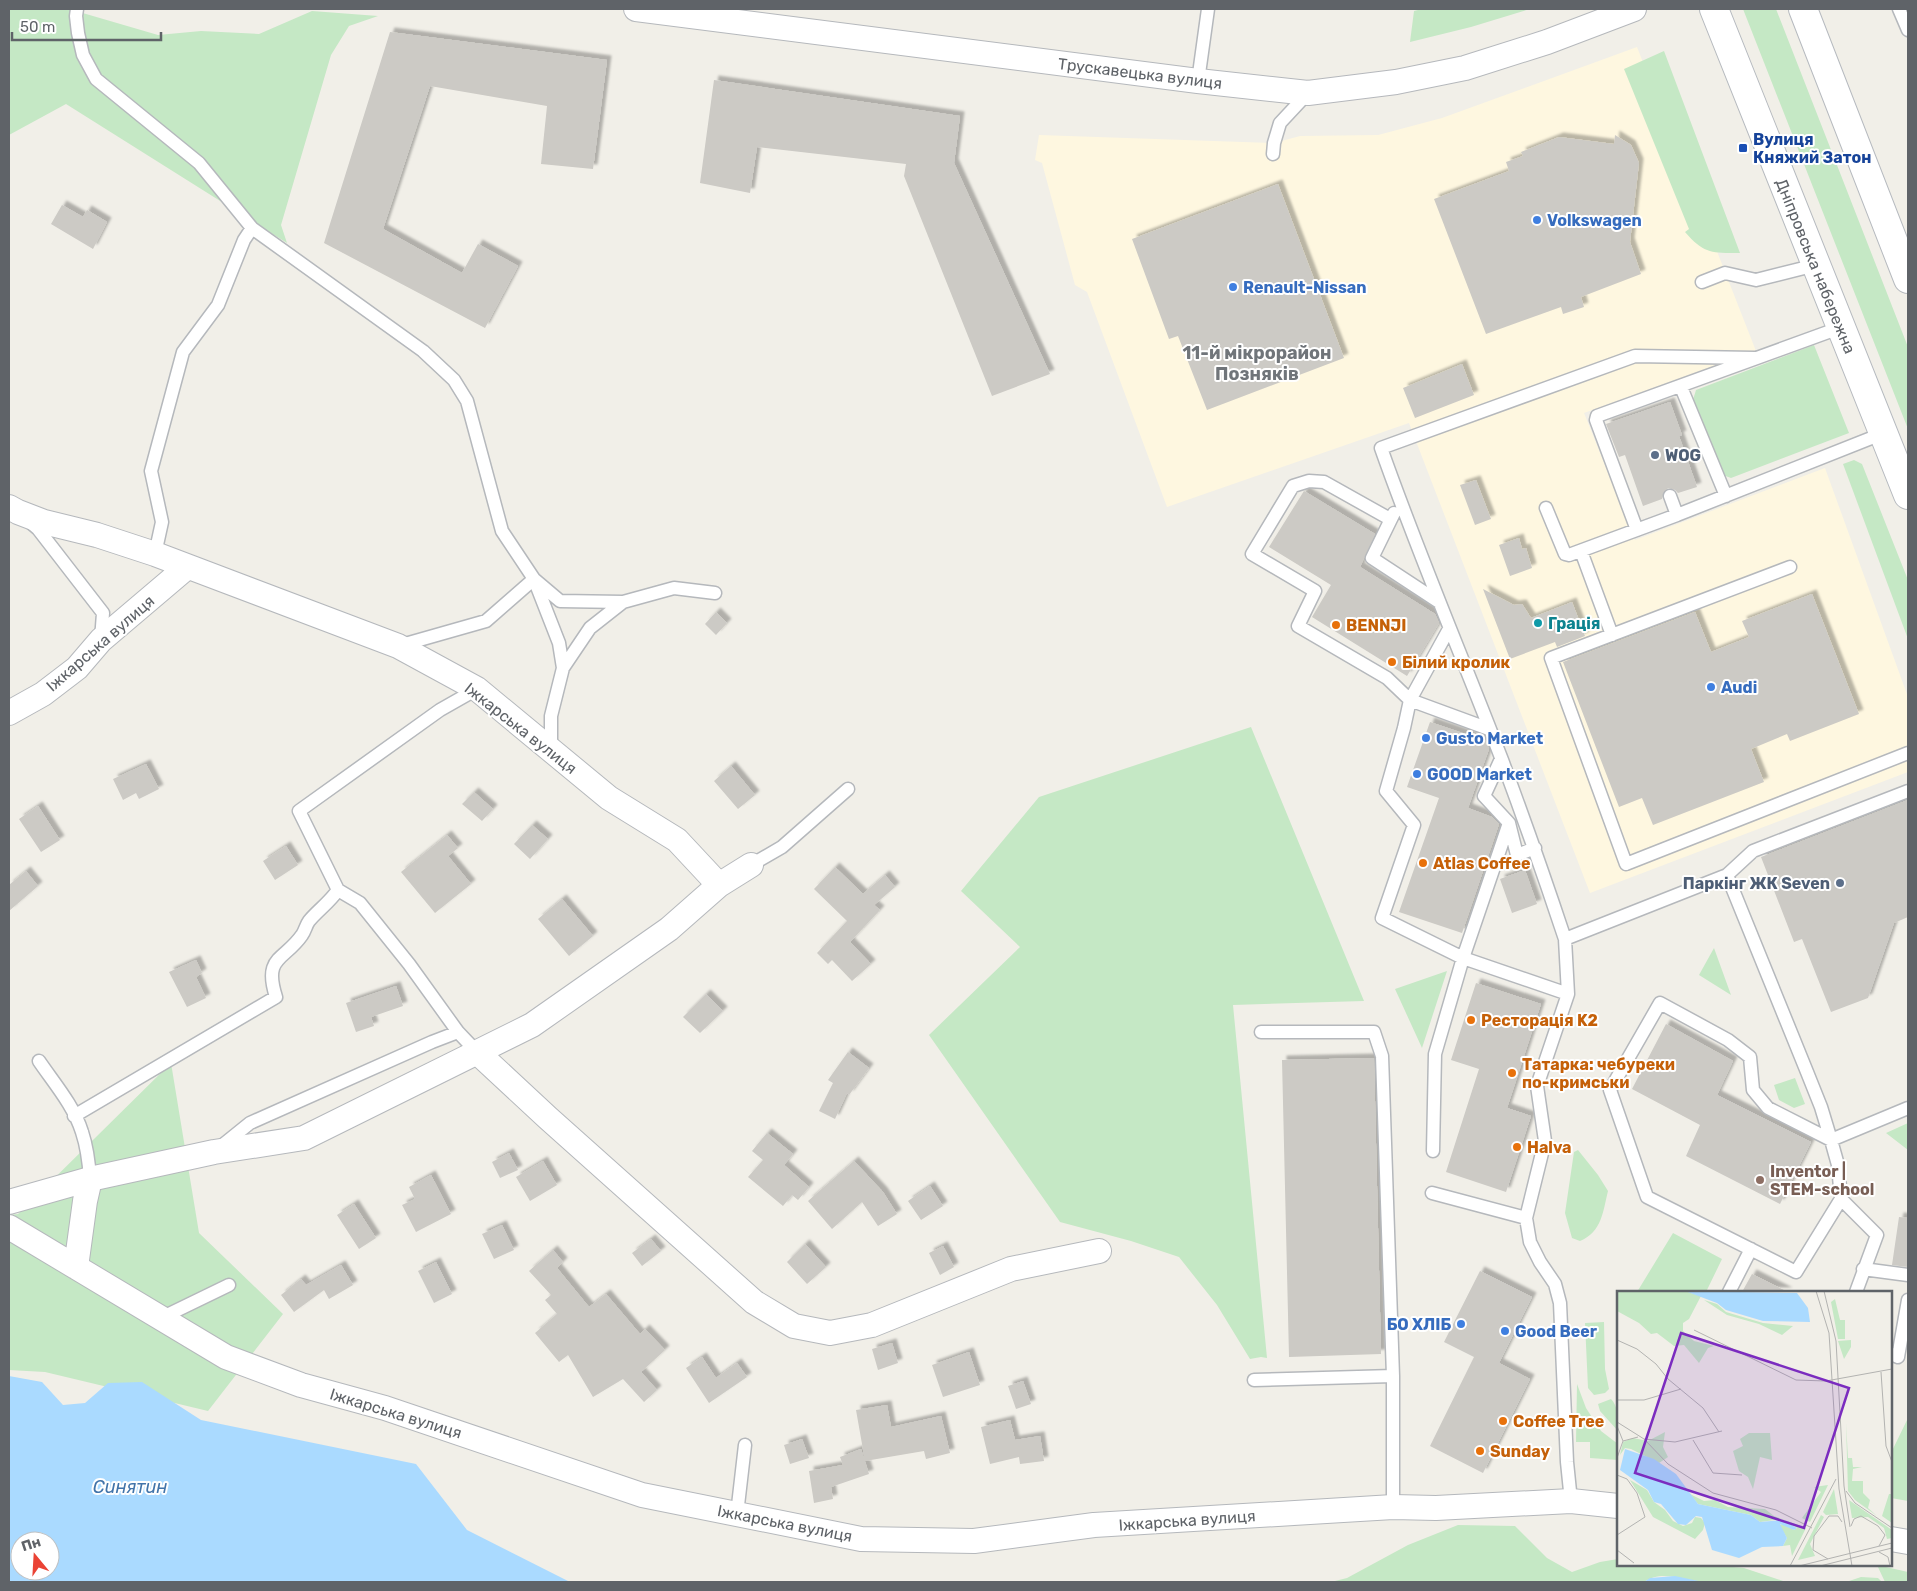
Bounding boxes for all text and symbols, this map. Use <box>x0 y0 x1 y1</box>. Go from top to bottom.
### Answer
scale bar <box>12 10 161 42</box>
text: 50 m <box>20 18 55 36</box>
street label: Трускавецька вулиця <box>1057 54 1223 93</box>
place label: Вулиця Княжий Затон <box>1753 130 1871 167</box>
marker: Вулиця Княжий Затон <box>1737 142 1749 154</box>
street label: Дніпровська набережна <box>1772 176 1859 356</box>
place label: Volkswagen <box>1547 211 1642 230</box>
marker: Volkswagen <box>1531 214 1543 226</box>
place label: Renault-Nissan <box>1243 278 1367 297</box>
marker: Renault-Nissan <box>1227 281 1239 293</box>
district label: 11-й мікрорайон Позняків <box>1182 342 1332 385</box>
place label: WOG <box>1665 446 1701 465</box>
marker: WOG <box>1649 449 1661 461</box>
street label: Іжкарська вулиця <box>42 591 158 696</box>
place label: Грація <box>1548 614 1601 633</box>
place label: BENNJI <box>1346 616 1406 635</box>
marker: Грація <box>1532 617 1544 629</box>
marker: BENNJI <box>1330 619 1342 631</box>
place label: Білий кролик <box>1402 653 1511 672</box>
marker: Білий кролик <box>1386 656 1398 668</box>
place label: Audi <box>1721 678 1757 697</box>
street label: Іжкарська вулиця <box>461 679 581 778</box>
marker: Audi <box>1705 681 1717 693</box>
place label: Gusto Market <box>1436 729 1544 748</box>
marker: Gusto Market <box>1420 732 1432 744</box>
place label: GOOD Market <box>1427 765 1533 784</box>
marker: GOOD Market <box>1411 768 1423 780</box>
place label: Atlas Coffee <box>1433 854 1530 873</box>
marker: Atlas Coffee <box>1417 857 1429 869</box>
place label: Паркінг ЖК Seven <box>1683 874 1830 893</box>
marker: Паркінг ЖК Seven <box>1834 877 1846 889</box>
place label: Ресторація K2 <box>1481 1011 1598 1030</box>
marker: Ресторація K2 <box>1465 1014 1477 1026</box>
place label: Татарка: чебуреки по-кримськи <box>1522 1055 1675 1092</box>
marker: Татарка: чебуреки по-кримськи <box>1506 1067 1518 1079</box>
place label: Halva <box>1527 1138 1572 1157</box>
marker: Halva <box>1511 1141 1523 1153</box>
place label: Inventor | STEM-school <box>1770 1161 1874 1199</box>
marker: Inventor | STEM-school <box>1754 1174 1766 1186</box>
inset map <box>1617 1291 1892 1566</box>
place label: БО ХЛIБ <box>1387 1315 1451 1334</box>
marker: БО ХЛIБ <box>1455 1318 1467 1330</box>
place label: Good Beer <box>1515 1322 1598 1341</box>
marker: Good Beer <box>1499 1325 1511 1337</box>
street label: Іжкарська вулиця <box>327 1384 464 1443</box>
place label: Coffee Tree <box>1513 1412 1604 1431</box>
marker: Coffee Tree <box>1497 1415 1509 1427</box>
place label: Sunday <box>1490 1442 1550 1461</box>
marker: Sunday <box>1474 1445 1486 1457</box>
water label: Синятин <box>93 1476 167 1498</box>
street label: Іжкарська вулиця <box>716 1501 854 1546</box>
street label: Іжкарська вулиця <box>1118 1506 1256 1535</box>
north arrow <box>10 1531 60 1581</box>
text: Пн <box>19 1533 43 1555</box>

